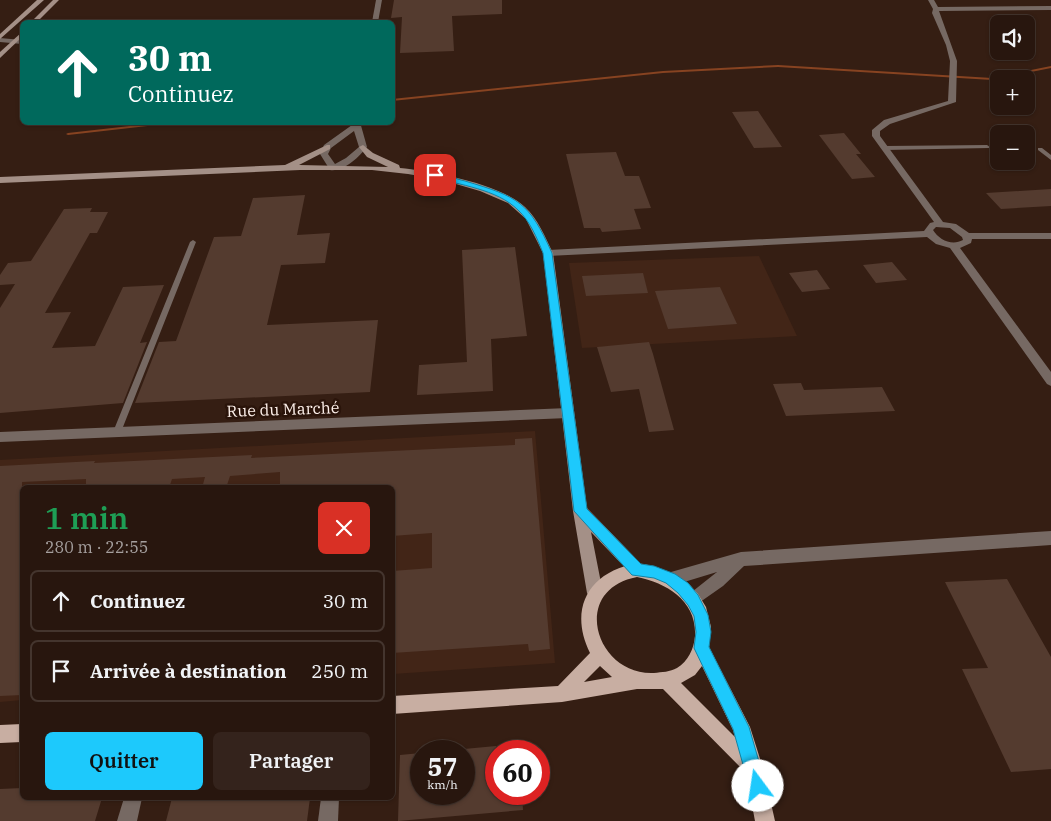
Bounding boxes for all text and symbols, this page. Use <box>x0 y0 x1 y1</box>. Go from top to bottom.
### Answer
map controls <box>990 15 1035 170</box>
button: sound <box>990 15 1035 60</box>
text: 30 m <box>128 35 212 81</box>
icon: ahead <box>45 40 110 105</box>
button: + <box>990 70 1035 115</box>
text: Continuez <box>128 79 234 108</box>
button: − <box>990 125 1035 170</box>
pin <box>414 154 456 196</box>
icon: arrive <box>421 161 449 189</box>
street label: Rue du Marché <box>226 397 340 421</box>
text: 1 min <box>45 498 128 537</box>
button: close <box>318 502 370 554</box>
text: 280 m · 22:55 <box>45 537 148 557</box>
icon: ahead <box>47 587 75 615</box>
text: Continuez <box>90 589 185 613</box>
text: 30 m <box>323 589 368 613</box>
icon: arrive <box>47 657 75 685</box>
text: Arrivée à destination <box>90 659 287 683</box>
text: 250 m <box>311 659 368 683</box>
button: Quitter <box>45 732 203 790</box>
button: Partager <box>213 732 370 790</box>
speed limit sign: 60 <box>485 740 550 805</box>
text: 57 <box>427 750 458 783</box>
position arrow <box>731 759 783 811</box>
text: km/h <box>427 777 458 792</box>

